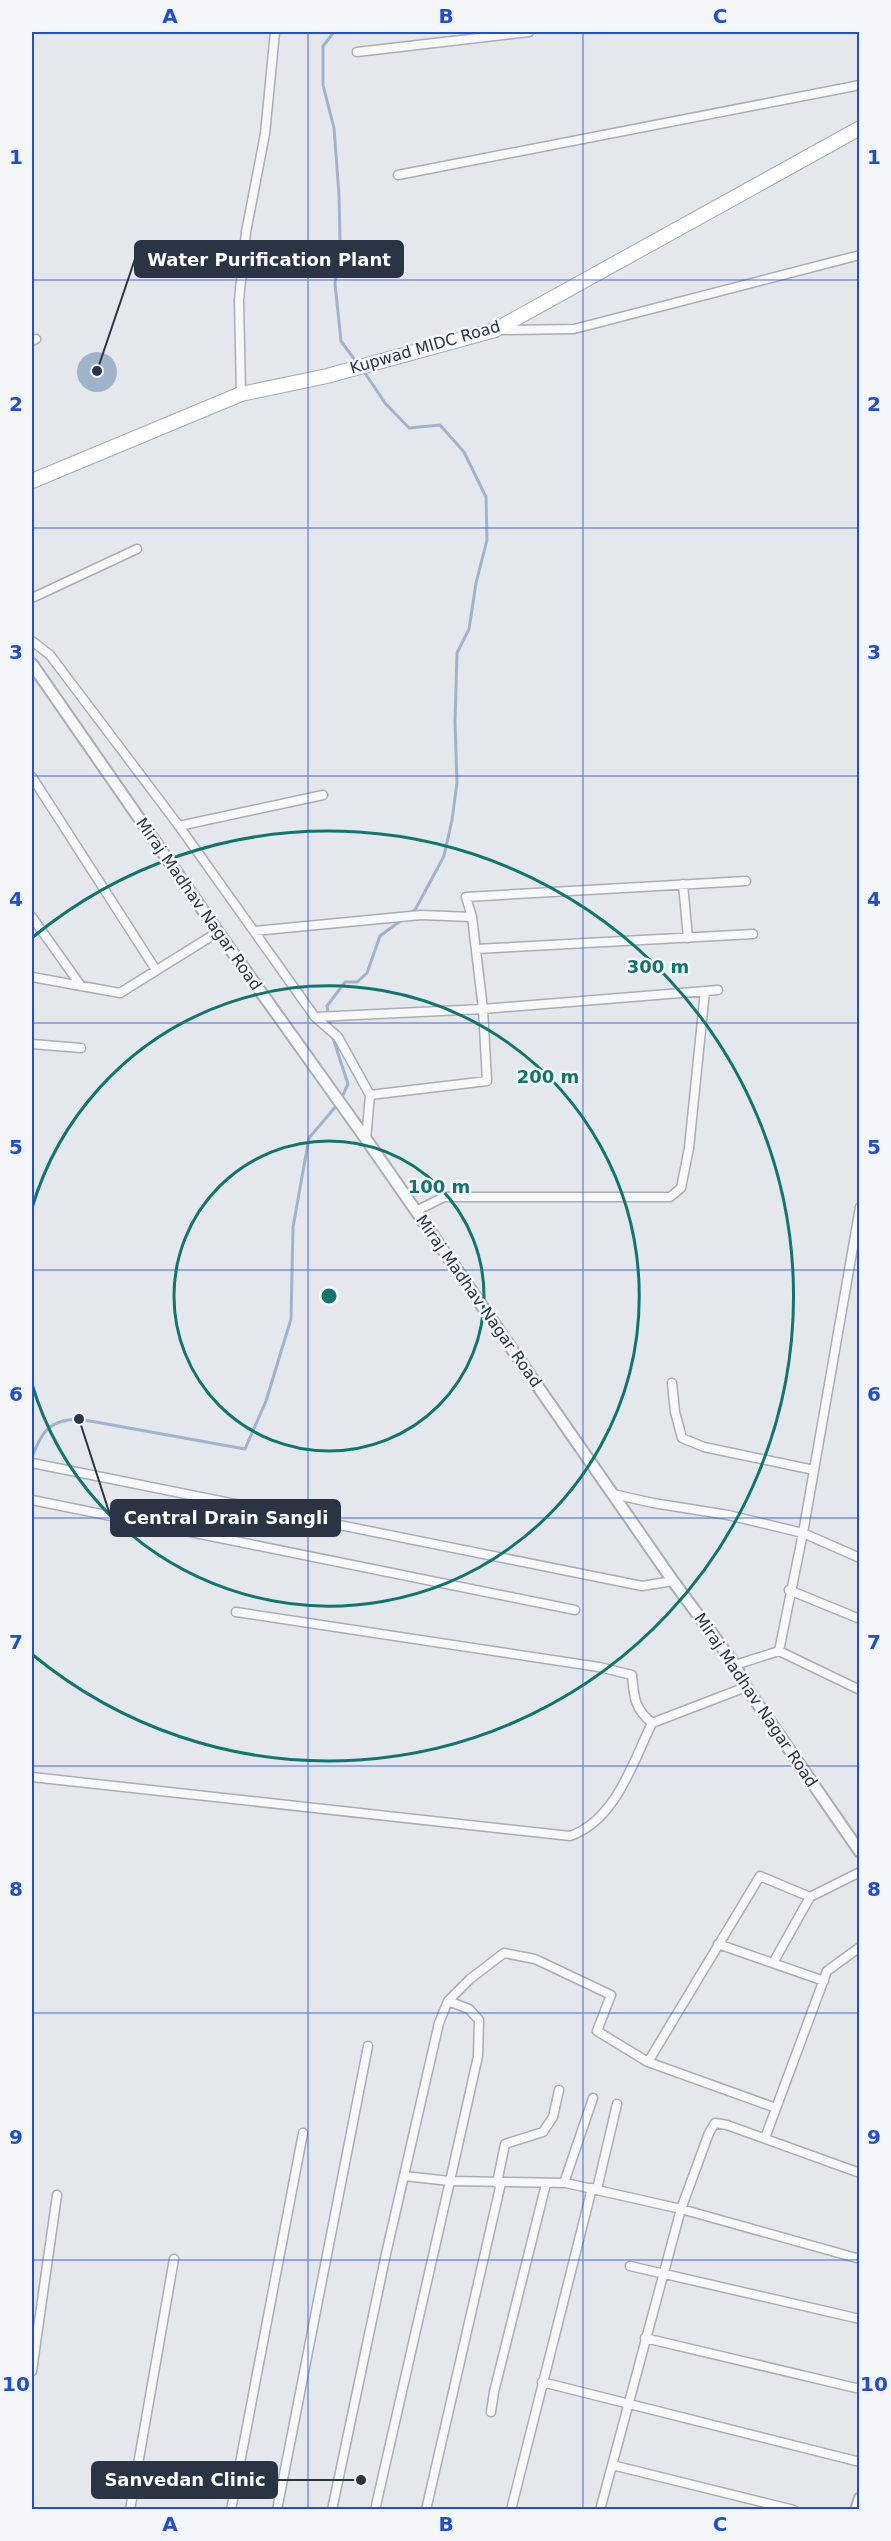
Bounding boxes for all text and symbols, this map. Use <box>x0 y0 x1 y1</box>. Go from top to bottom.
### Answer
text: A <box>162 4 178 28</box>
text: B <box>438 4 454 28</box>
text: C <box>713 4 727 28</box>
text: 1 <box>9 145 23 169</box>
text: 1 <box>867 145 881 169</box>
callout: Water Purification Plant <box>135 241 403 277</box>
text: Water Purification Plant <box>147 249 391 270</box>
street label: Kupwad MIDC Road <box>348 316 502 378</box>
text: 2 <box>9 392 23 416</box>
text: 2 <box>867 392 881 416</box>
text: 3 <box>9 640 23 664</box>
text: 3 <box>867 640 881 664</box>
street label: Miraj Madhav Nagar Road <box>132 814 266 994</box>
text: 4 <box>9 887 23 911</box>
text: 4 <box>867 887 881 911</box>
text: 300 m <box>627 956 689 977</box>
text: 200 m <box>517 1066 579 1087</box>
text: 5 <box>9 1135 23 1159</box>
text: 5 <box>867 1135 881 1159</box>
text: 100 m <box>408 1176 470 1197</box>
street label: Miraj Madhav Nagar Road <box>412 1211 546 1391</box>
centre of rings <box>319 1286 339 1306</box>
text: 6 <box>9 1382 23 1406</box>
text: 6 <box>867 1382 881 1406</box>
callout: Central Drain Sangli <box>111 1500 340 1536</box>
text: Central Drain Sangli <box>124 1507 328 1528</box>
street label: Miraj Madhav Nagar Road <box>691 1609 821 1791</box>
text: 7 <box>9 1630 23 1654</box>
text: 7 <box>867 1630 881 1654</box>
text: 8 <box>9 1877 23 1901</box>
text: 8 <box>867 1877 881 1901</box>
text: 9 <box>9 2125 23 2149</box>
text: 9 <box>867 2125 881 2149</box>
text: 10 <box>2 2372 30 2396</box>
text: 10 <box>860 2372 888 2396</box>
callout: Sanvedan Clinic <box>92 2462 277 2498</box>
text: Sanvedan Clinic <box>104 2469 266 2490</box>
text: A <box>162 2512 178 2536</box>
text: B <box>438 2512 454 2536</box>
text: C <box>713 2512 727 2536</box>

